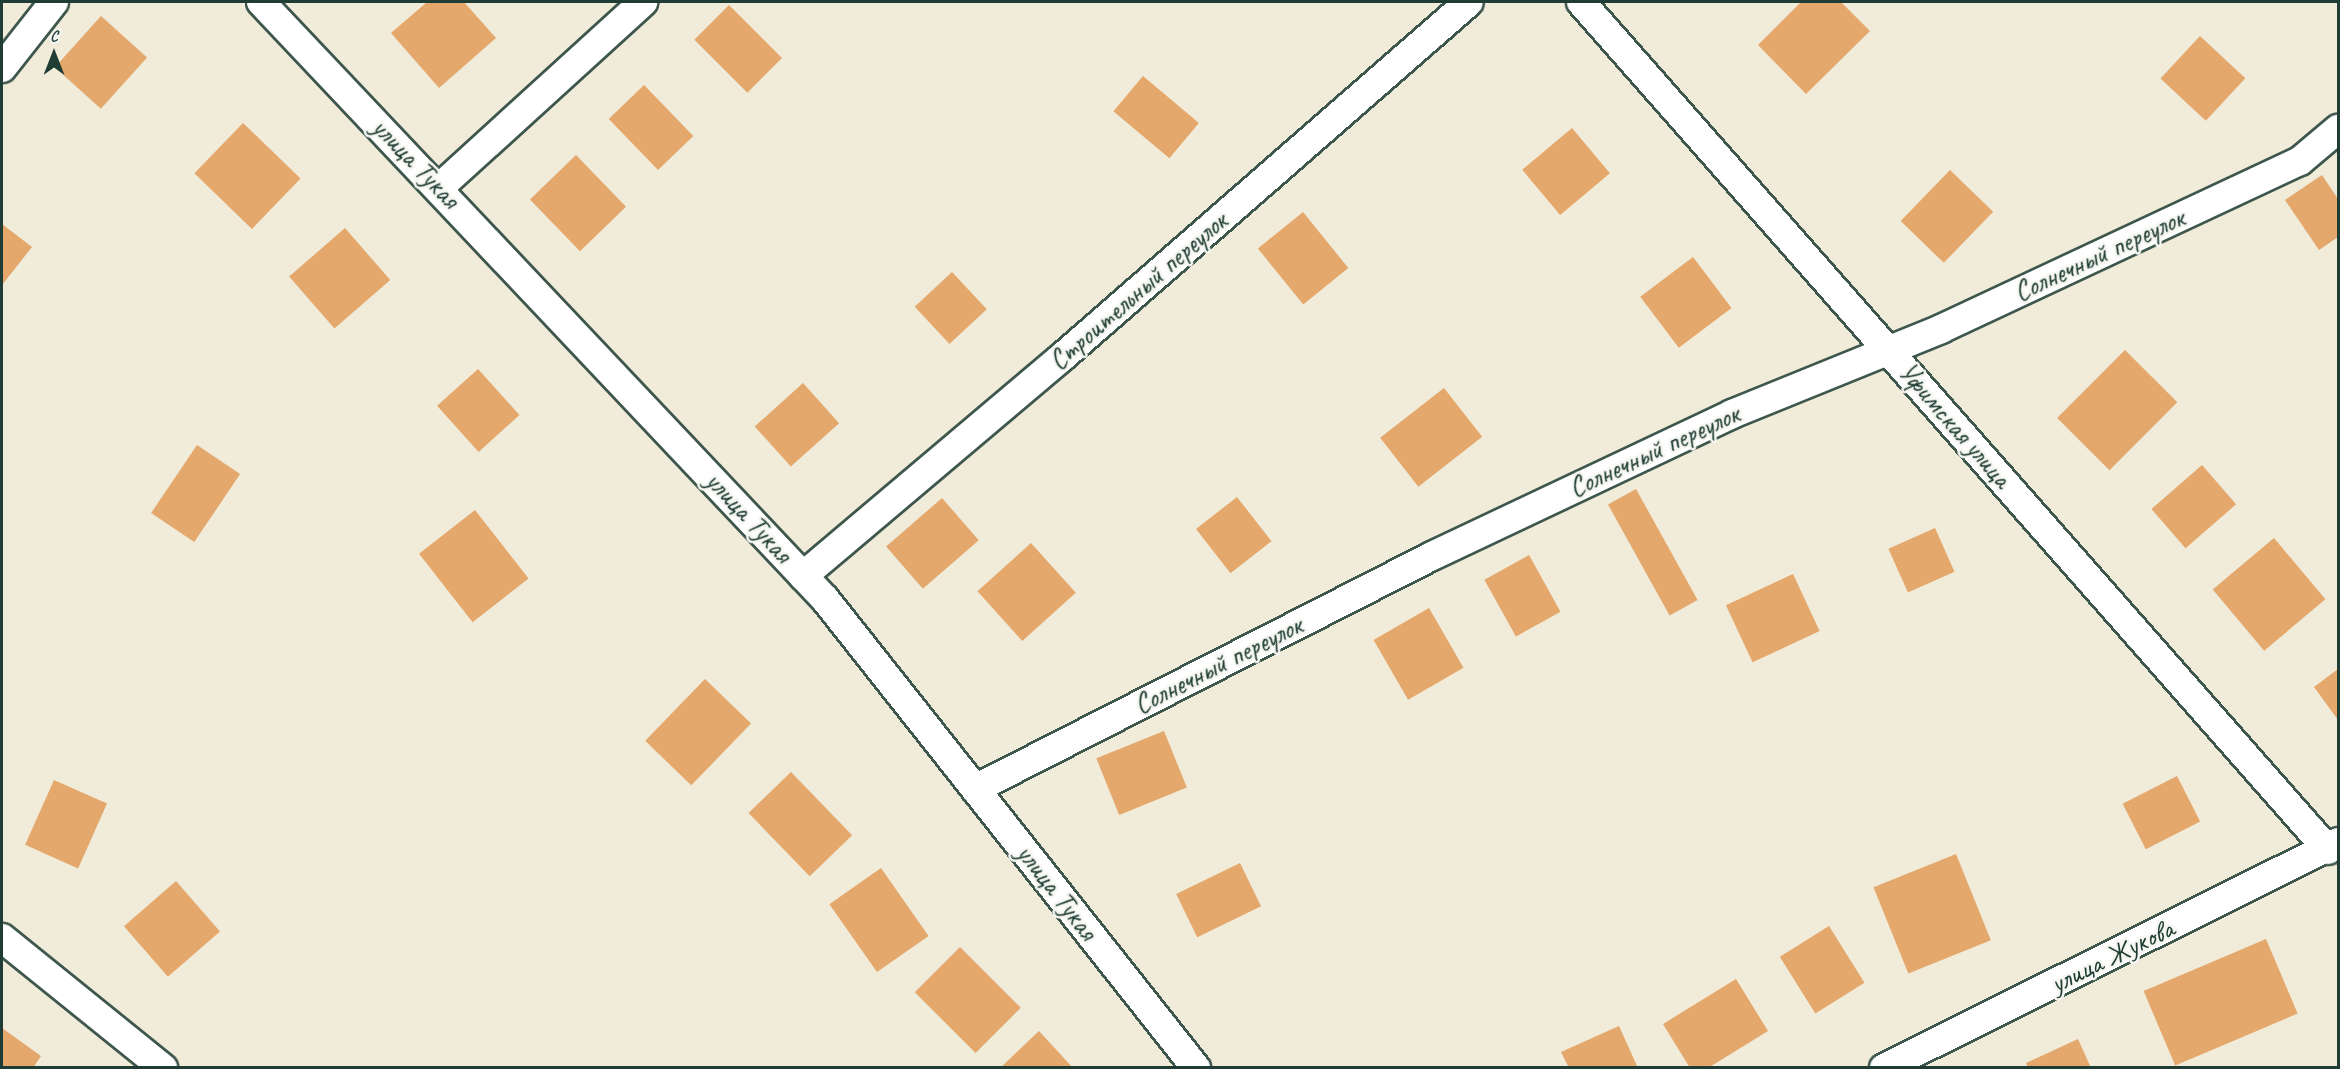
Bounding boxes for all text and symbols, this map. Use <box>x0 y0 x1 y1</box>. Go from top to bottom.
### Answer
north arrow <box>24 24 84 84</box>
text: С <box>50 26 58 46</box>
street label: улица Тукая <box>365 111 467 215</box>
street label: Солнечный переулок <box>2009 201 2189 309</box>
street label: Строительный переулок <box>1042 204 1234 378</box>
street label: Уфимская улица <box>1891 355 2019 495</box>
street label: Солнечный переулок <box>1564 397 1744 505</box>
street label: улица Тукая <box>698 464 800 570</box>
street label: Солнечный переулок <box>1128 608 1308 722</box>
street label: улица Тукая <box>1009 837 1105 947</box>
street label: улица Жукова <box>2045 912 2179 1000</box>

